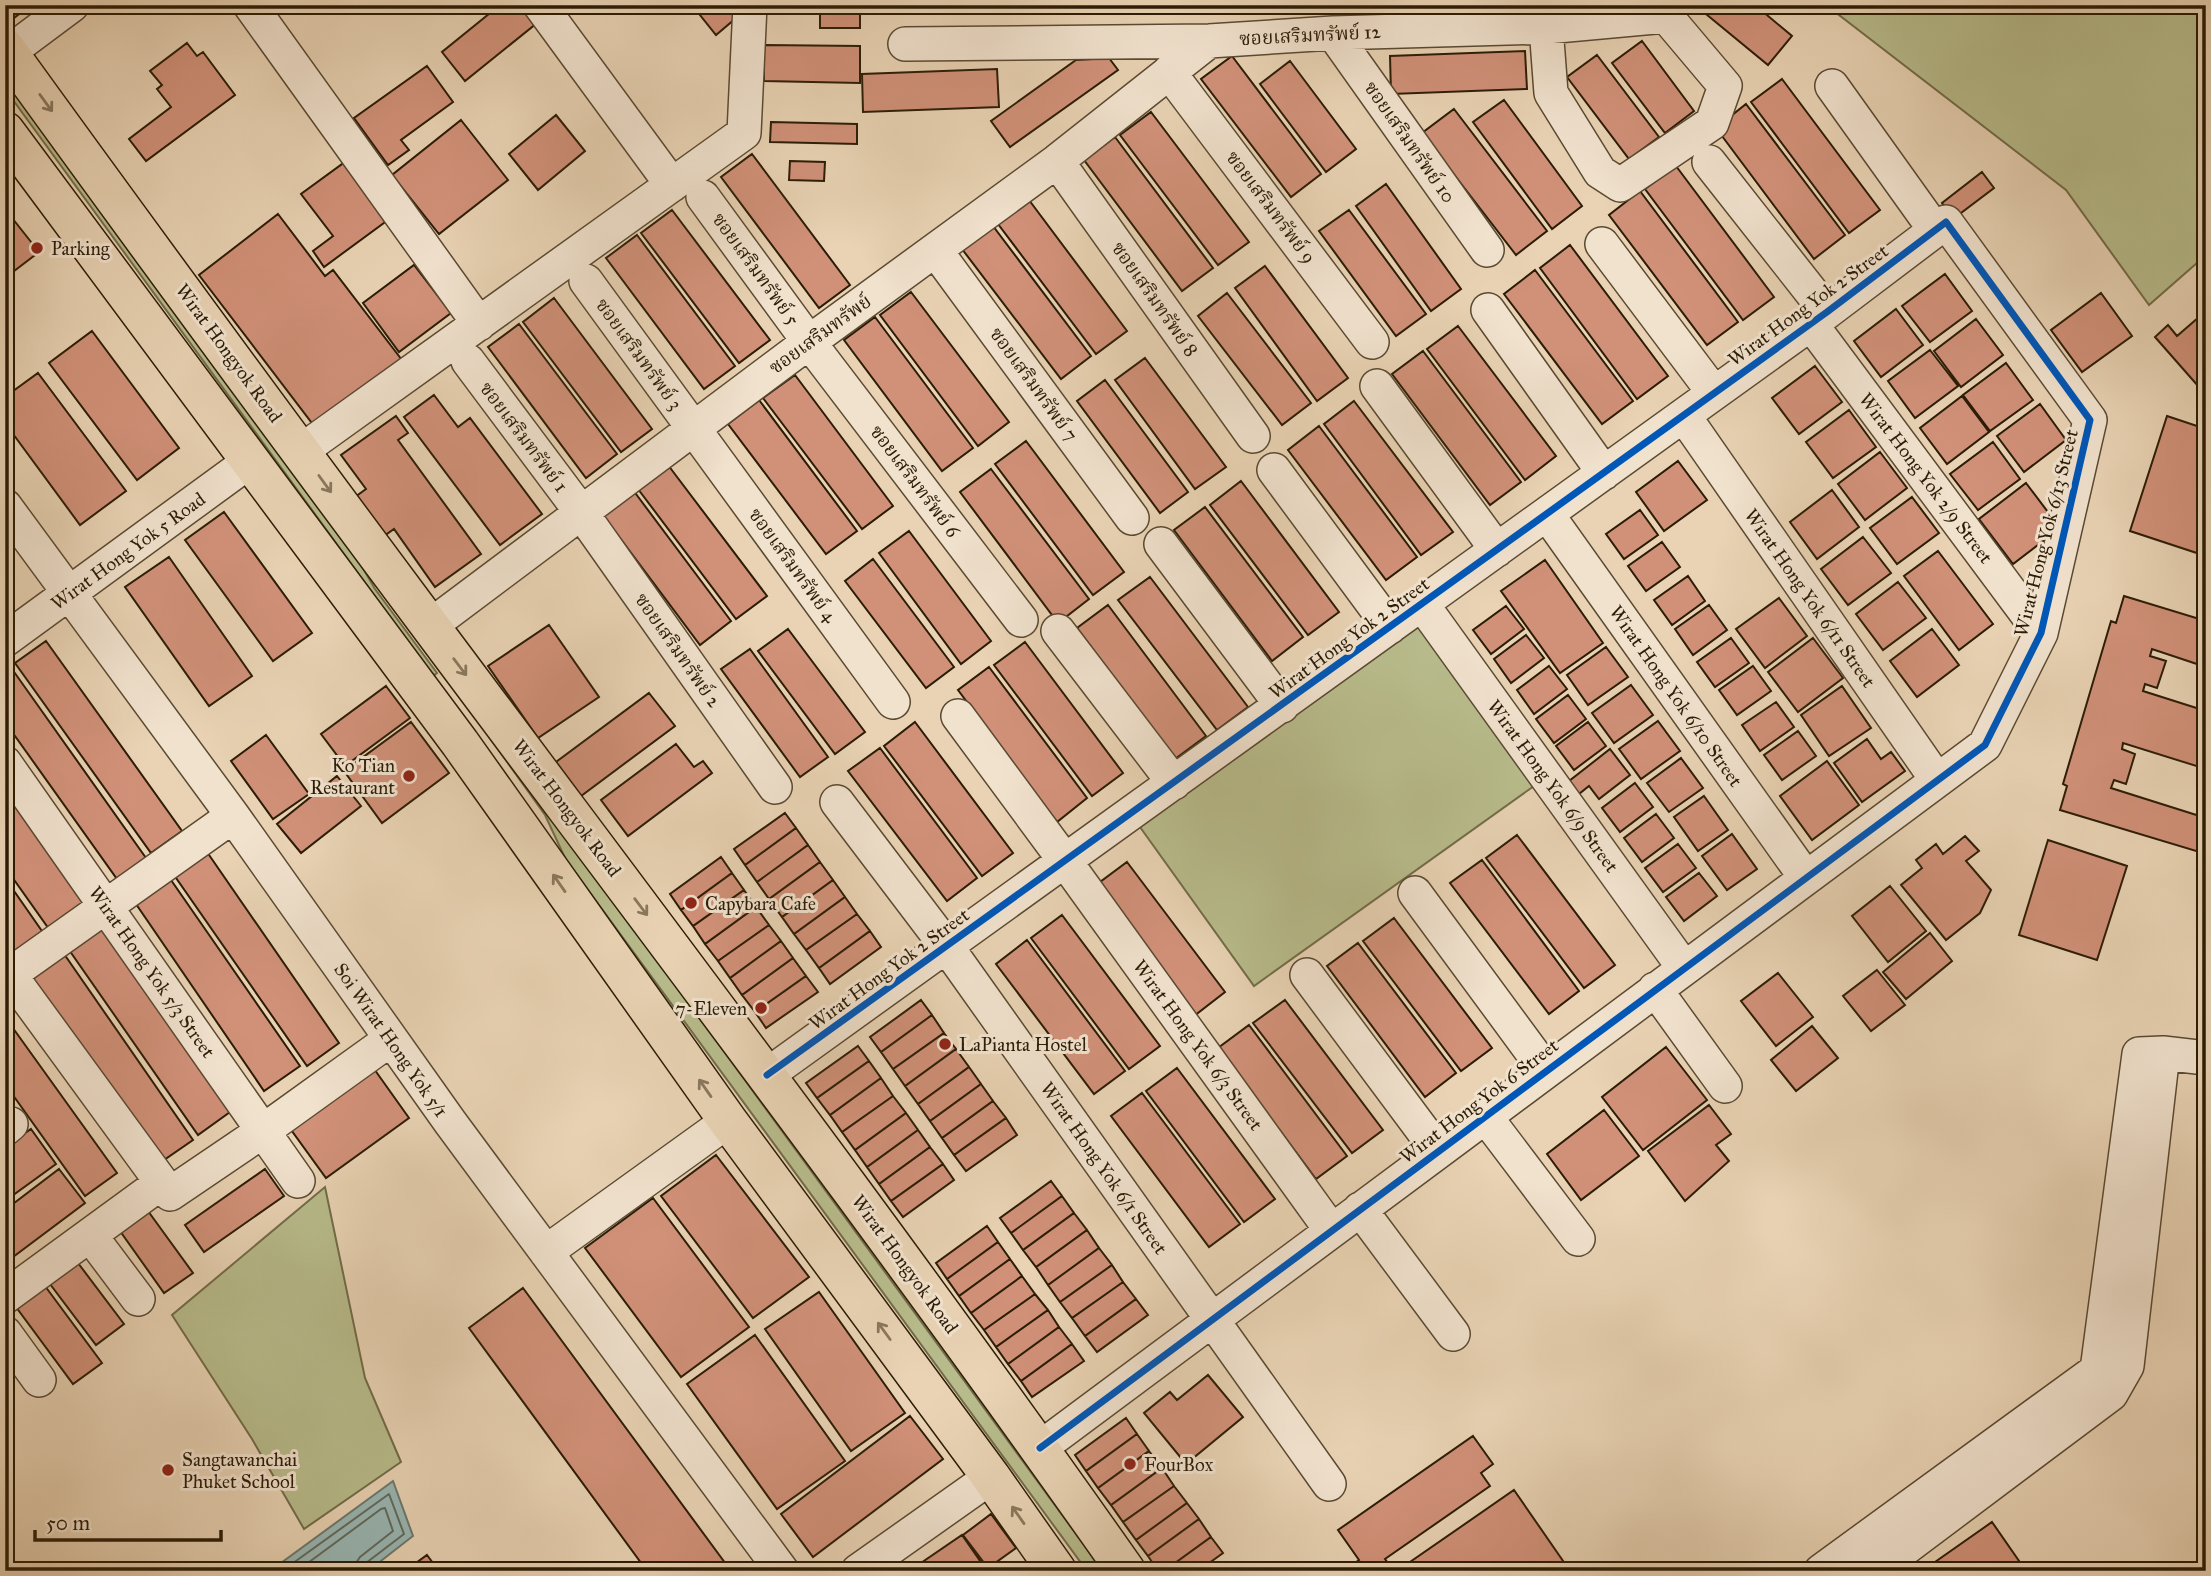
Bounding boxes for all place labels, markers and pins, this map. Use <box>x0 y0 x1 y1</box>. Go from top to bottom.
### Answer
place label: Parking <box>51 237 110 261</box>
marker: Parking <box>29 240 45 256</box>
place label: Ko Tian Restaurant <box>310 754 395 799</box>
marker: Ko Tian Restaurant <box>401 768 417 784</box>
place label: Capybara Cafe <box>705 892 816 915</box>
marker: Capybara Cafe <box>683 895 699 911</box>
place label: 7-Eleven <box>675 997 747 1020</box>
marker: 7-Eleven <box>753 1000 769 1016</box>
place label: LaPianta Hostel <box>959 1033 1088 1056</box>
marker: LaPianta Hostel <box>937 1036 953 1052</box>
place label: Sangtawanchai Phuket School <box>182 1448 297 1493</box>
place label: FourBox <box>1144 1453 1214 1476</box>
marker: FourBox <box>1122 1456 1138 1472</box>
marker: Sangtawanchai Phuket School <box>160 1462 176 1478</box>

